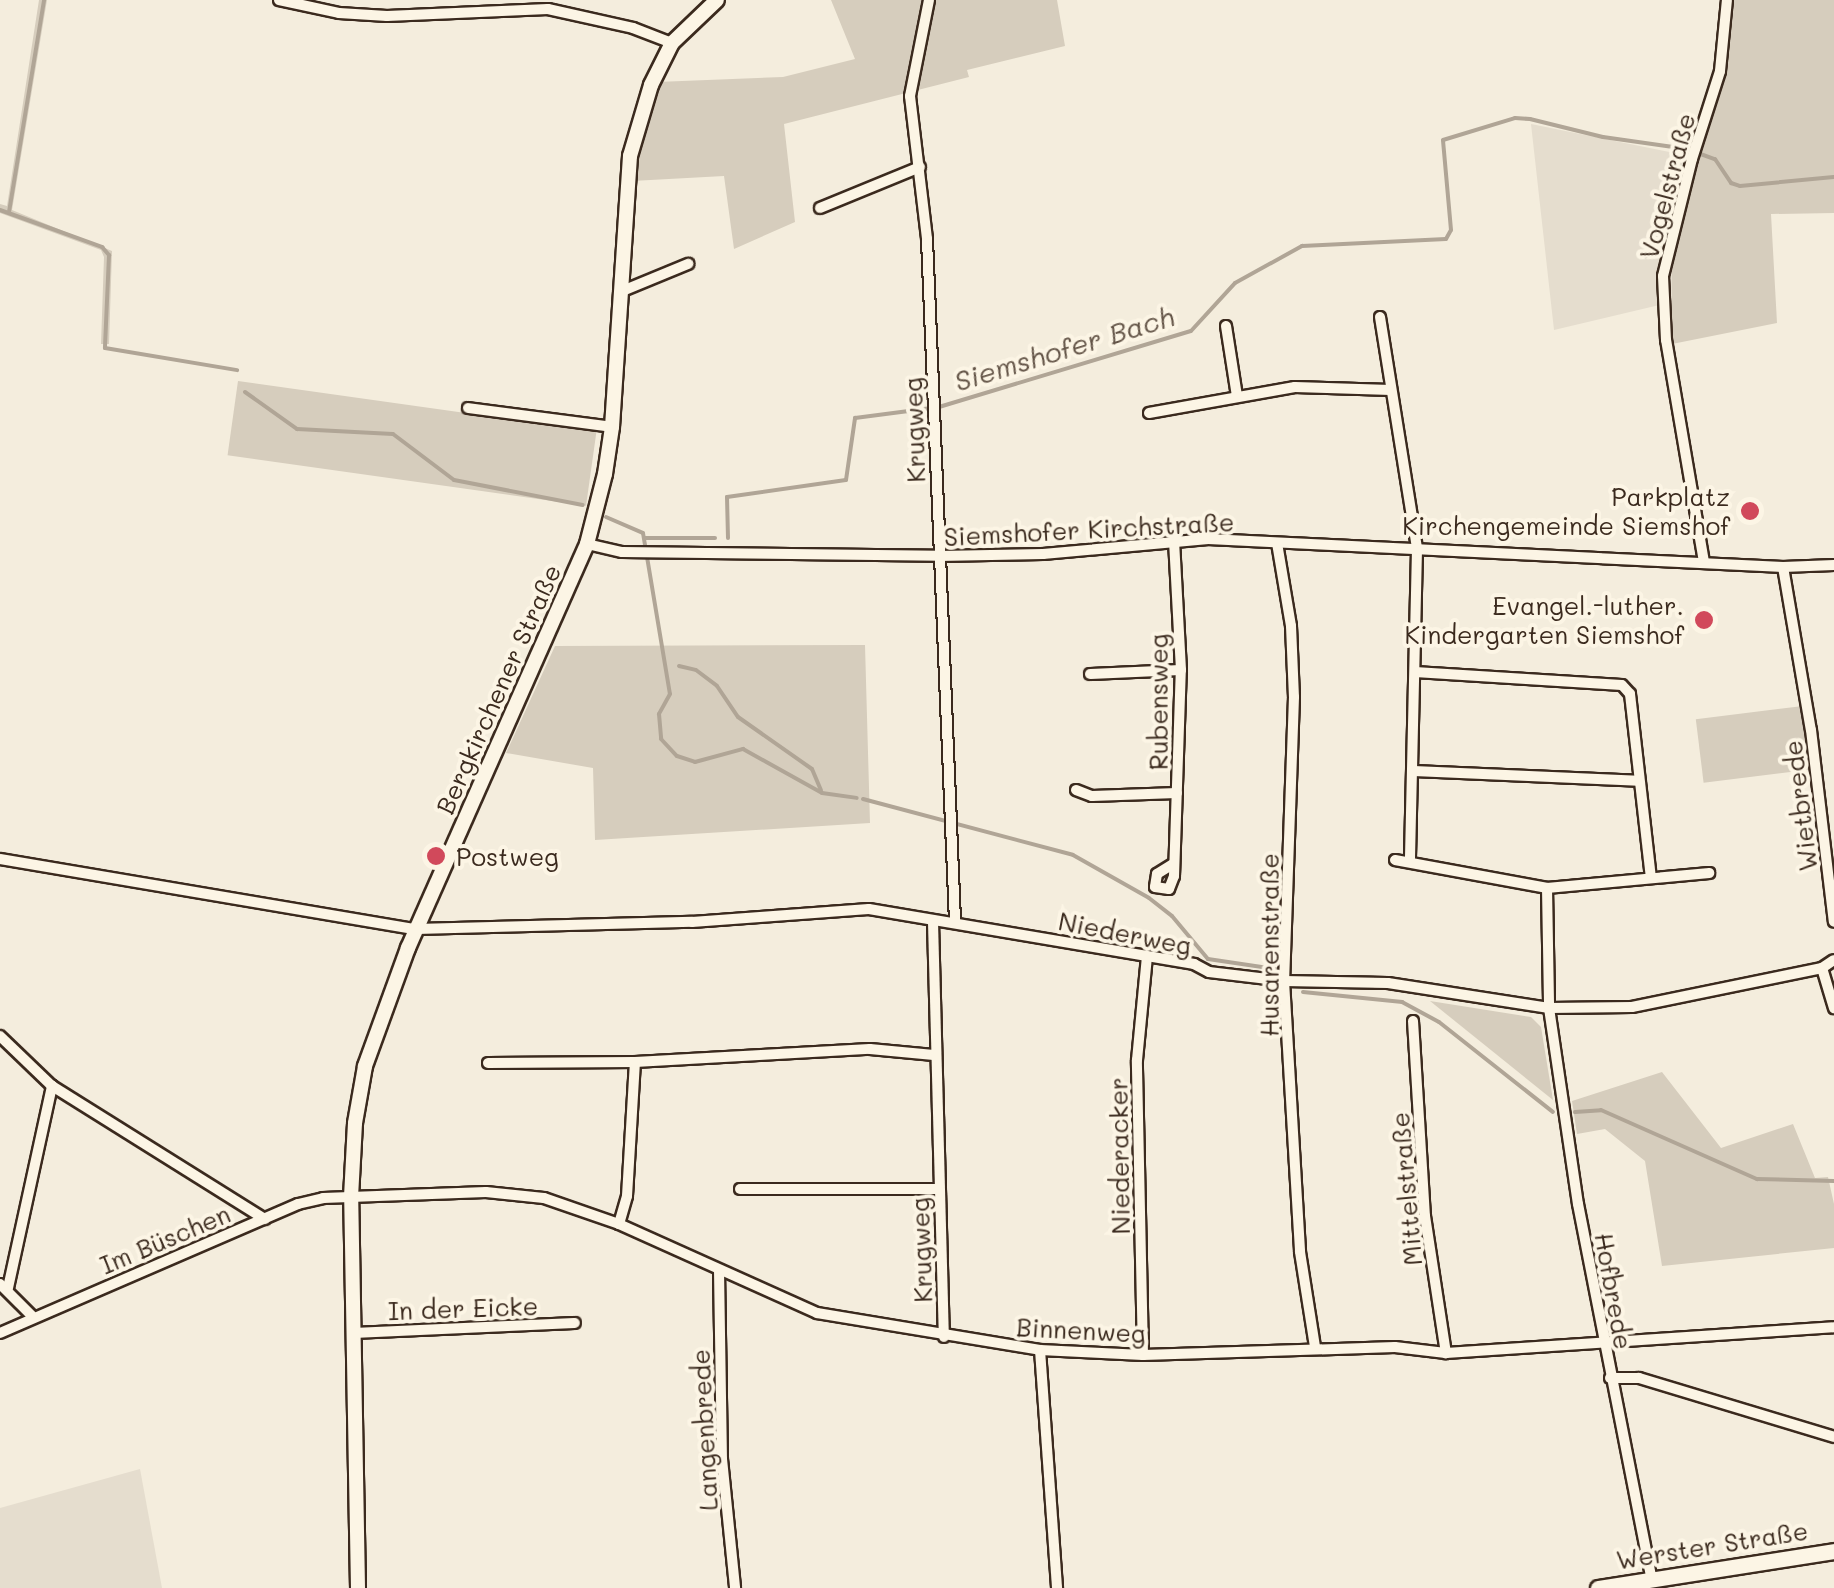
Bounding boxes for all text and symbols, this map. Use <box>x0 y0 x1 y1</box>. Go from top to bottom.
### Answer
street label: Vogelstraße <box>1633 110 1701 262</box>
water label: Siemshofer Bach <box>950 299 1178 397</box>
street label: Krugweg <box>897 377 931 483</box>
place label: Parkplatz Kirchengemeinde Siemshof <box>1402 482 1730 541</box>
marker: Parkplatz Kirchengemeinde Siemshof <box>1739 500 1761 522</box>
street label: Siemshofer Kirchstraße <box>943 506 1235 552</box>
street label: Bergkirchener Straße <box>429 559 567 819</box>
place label: Evangel.-luther. Kindergarten Siemshof <box>1405 591 1684 650</box>
marker: Evangel.-luther. Kindergarten Siemshof <box>1693 609 1715 631</box>
street label: Rubensweg <box>1143 634 1173 770</box>
street label: Wietbrede <box>1777 739 1823 873</box>
place label: Postweg <box>456 841 559 871</box>
marker: Postweg <box>425 845 447 867</box>
street label: Husarenstraße <box>1254 853 1284 1037</box>
street label: Niederweg <box>1056 905 1194 961</box>
street label: Niederacker <box>1103 1077 1135 1235</box>
street label: Mittelstraße <box>1384 1111 1428 1267</box>
street label: Krugweg <box>904 1197 938 1303</box>
street label: Im Büschen <box>95 1198 235 1280</box>
street label: Hofbrede <box>1589 1230 1639 1352</box>
street label: In der Eicke <box>387 1290 539 1326</box>
street label: Binnenweg <box>1016 1312 1146 1348</box>
street label: Langenbrede <box>685 1348 723 1512</box>
street label: Werster Straße <box>1614 1515 1810 1575</box>

